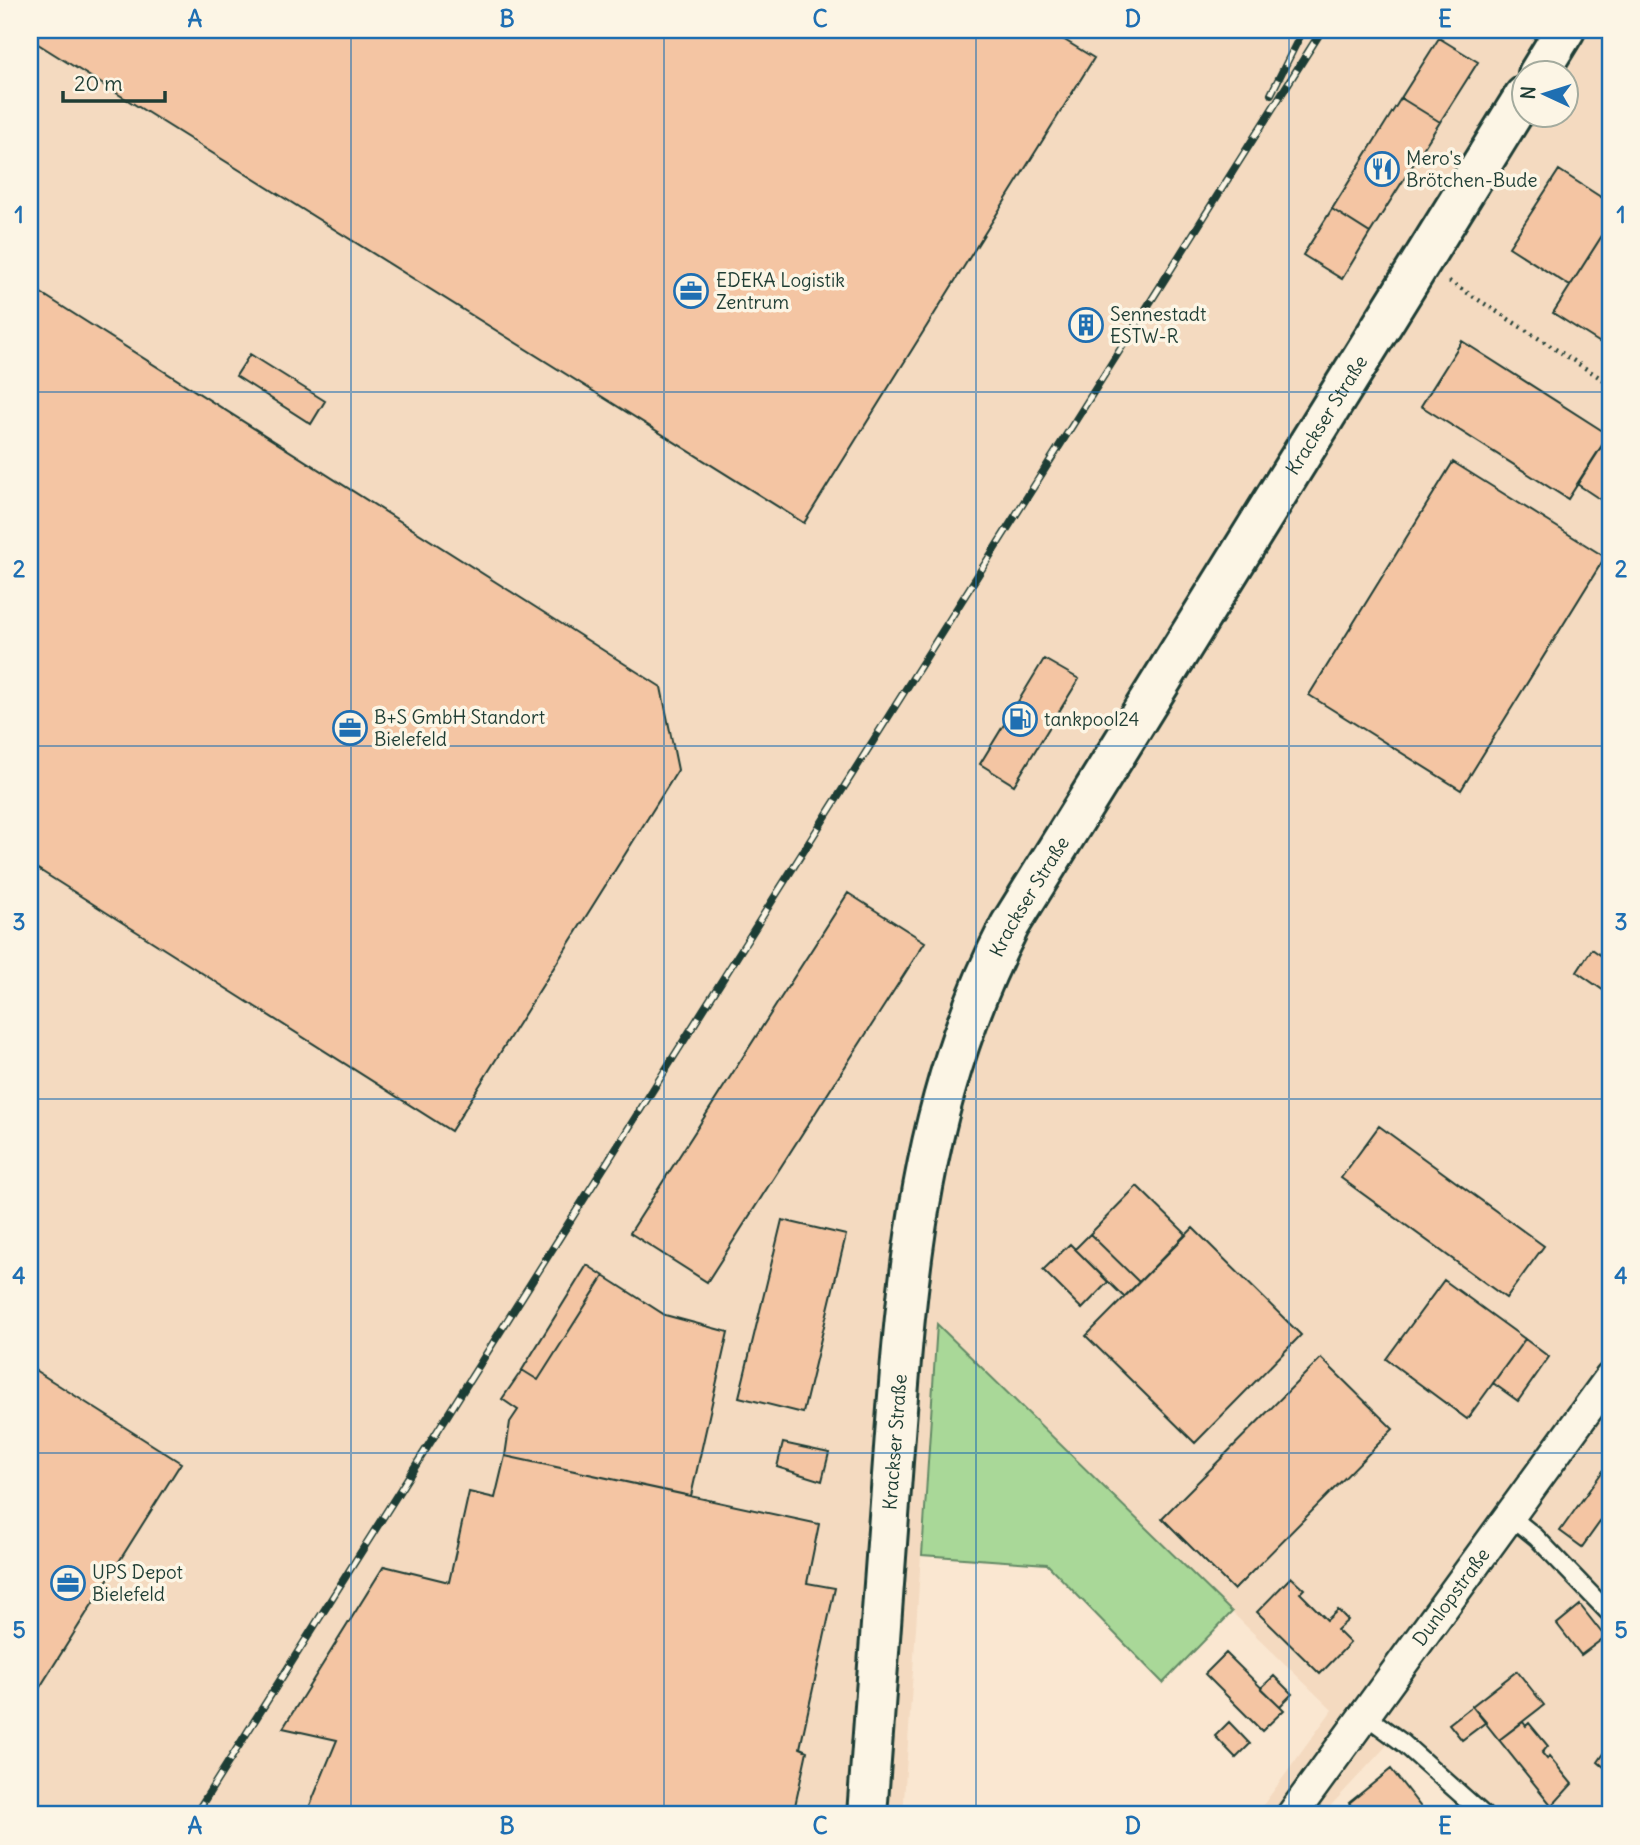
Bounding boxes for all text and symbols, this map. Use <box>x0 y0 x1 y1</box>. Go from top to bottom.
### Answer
text: A <box>188 4 203 33</box>
text: B <box>499 4 515 33</box>
text: C <box>812 4 828 33</box>
text: D <box>1125 4 1141 33</box>
text: E <box>1438 4 1452 33</box>
scale bar <box>63 60 164 104</box>
north arrow <box>1510 60 1580 130</box>
text: 20 m <box>74 70 123 97</box>
text: N <box>1516 85 1540 100</box>
place label: Mero's Brötchen-Bude <box>1406 146 1538 192</box>
restaurant icon: Mero's Brötchen-Bude <box>1363 150 1401 188</box>
text: 1 <box>14 200 24 229</box>
text: 1 <box>1616 200 1626 229</box>
place label: EDEKA Logistik Zentrum <box>716 268 845 314</box>
office icon: EDEKA Logistik Zentrum <box>672 272 710 310</box>
place label: Sennestadt ESTW-R <box>1110 302 1206 348</box>
building icon: Sennestadt ESTW-R <box>1067 306 1105 344</box>
street label: Krackser Straße <box>1280 351 1372 479</box>
text: 2 <box>13 554 26 583</box>
text: 2 <box>1615 554 1628 583</box>
fuel station icon: tankpool24 <box>1001 700 1039 738</box>
place label: B+S GmbH Standort Bielefeld <box>374 705 545 751</box>
place label: tankpool24 <box>1044 707 1139 731</box>
office icon: B+S GmbH Standort Bielefeld <box>331 709 369 747</box>
street label: Krackser Straße <box>984 832 1074 961</box>
text: 3 <box>12 907 26 936</box>
text: 3 <box>1614 907 1628 936</box>
text: 4 <box>12 1261 26 1290</box>
text: 4 <box>1614 1261 1628 1290</box>
street label: Krackser Straße <box>877 1373 912 1511</box>
street label: Dunlopstraße <box>1407 1543 1495 1650</box>
place label: UPS Depot Bielefeld <box>92 1560 183 1606</box>
office icon: UPS Depot Bielefeld <box>49 1564 87 1602</box>
text: 5 <box>12 1615 26 1644</box>
text: 5 <box>1614 1615 1628 1644</box>
text: A <box>188 1811 203 1840</box>
text: B <box>499 1811 515 1840</box>
text: C <box>812 1811 828 1840</box>
text: D <box>1125 1811 1141 1840</box>
text: E <box>1438 1811 1452 1840</box>

